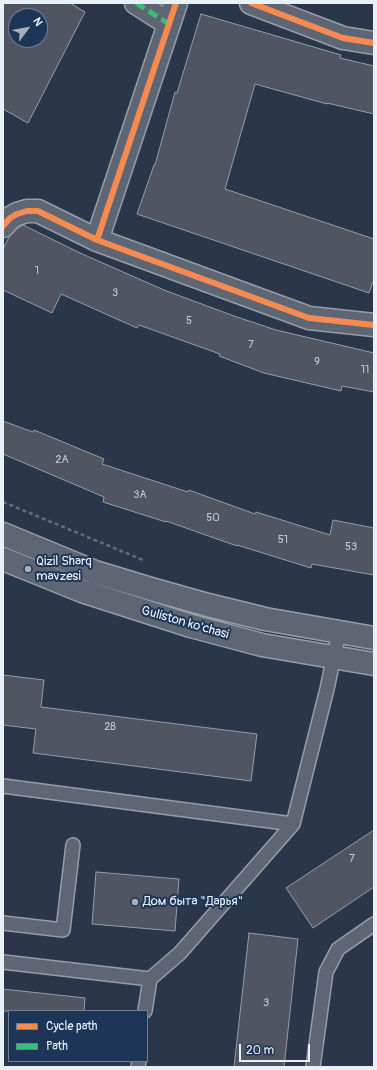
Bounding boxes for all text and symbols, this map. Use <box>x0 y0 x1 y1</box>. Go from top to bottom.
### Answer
north arrow <box>8 8 48 48</box>
text: N <box>30 15 45 29</box>
house number: 1 <box>35 264 39 278</box>
house number: 3 <box>112 286 118 300</box>
house number: 5 <box>186 314 192 328</box>
house number: 7 <box>248 338 254 352</box>
house number: 9 <box>314 355 320 369</box>
house number: 11 <box>361 363 369 377</box>
house number: 2A <box>55 453 69 467</box>
house number: 3A <box>133 488 147 502</box>
house number: 50 <box>206 511 220 525</box>
house number: 51 <box>278 533 288 547</box>
house number: 53 <box>345 540 357 554</box>
place label: Qizil Sharq mavzesi <box>36 554 92 585</box>
marker: Qizil Sharq mavzesi <box>23 564 33 574</box>
street label: Guliston ko'chasi <box>139 603 231 643</box>
house number: 28 <box>104 720 116 734</box>
house number: 7 <box>349 852 355 866</box>
place label: Дом быта "Дарья" <box>143 894 243 910</box>
marker: Дом быта "Дарья" <box>130 897 140 907</box>
house number: 3 <box>263 996 269 1010</box>
legend <box>8 1010 148 1062</box>
text: Cycle path <box>46 1019 97 1034</box>
scale bar <box>241 1036 312 1062</box>
text: Path <box>46 1039 68 1054</box>
text: 20 m <box>246 1043 274 1058</box>

